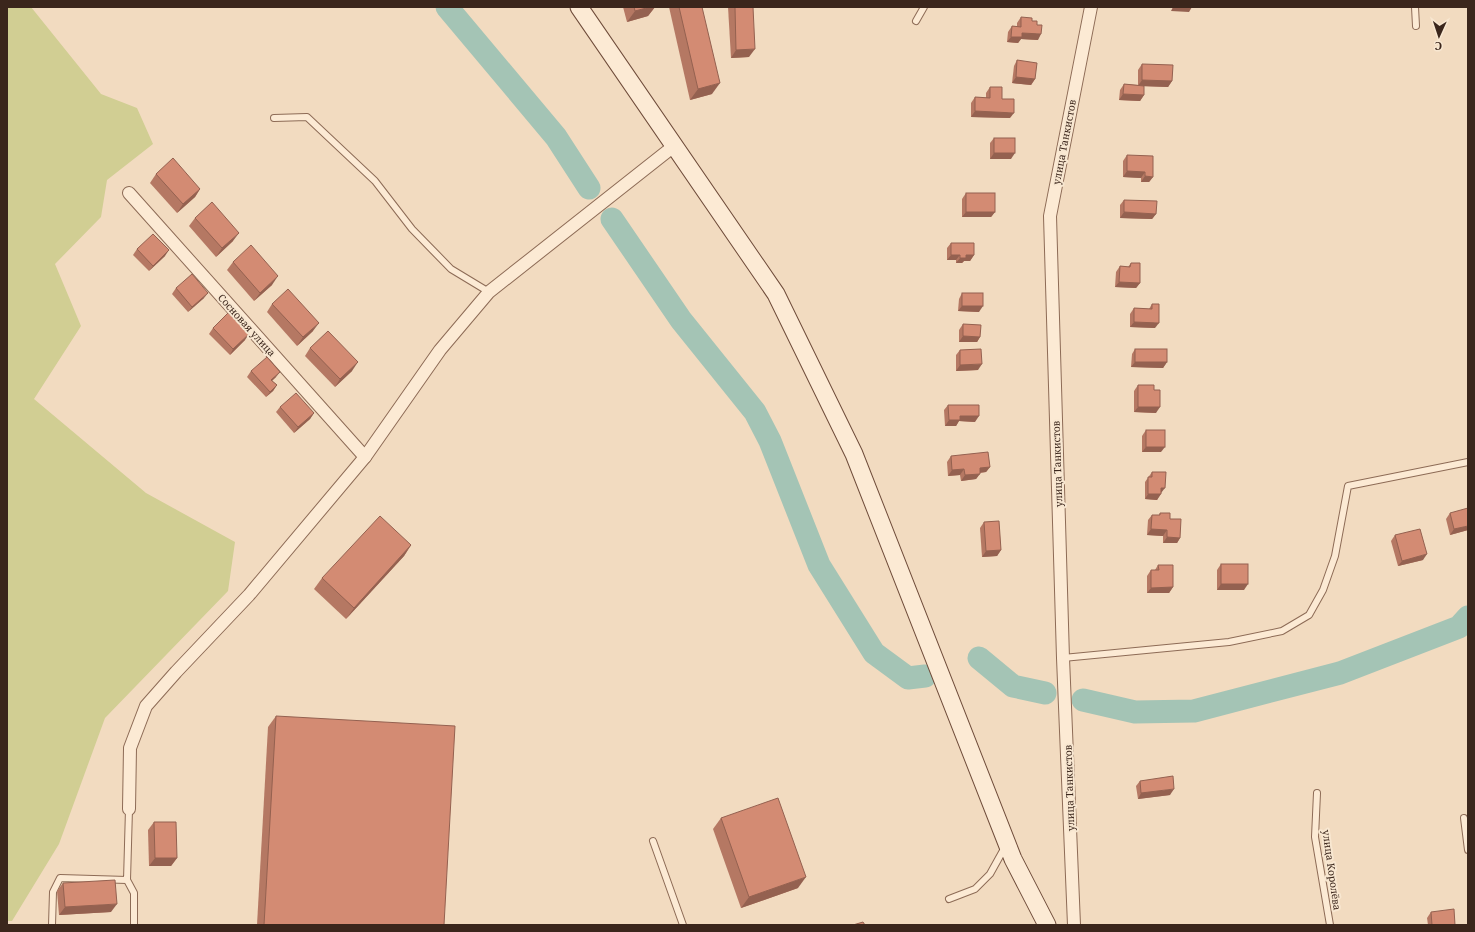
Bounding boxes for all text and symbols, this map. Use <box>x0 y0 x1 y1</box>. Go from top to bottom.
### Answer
north arrow <box>1419 16 1459 56</box>
text: С <box>1434 39 1442 54</box>
street label: улица Танкистов <box>1049 98 1079 186</box>
street label: Сосновая улица <box>215 291 279 360</box>
street label: улица Танкистов <box>1048 420 1066 507</box>
street label: улица Танкистов <box>1060 744 1078 831</box>
street label: улица Королёва <box>1319 829 1345 911</box>

